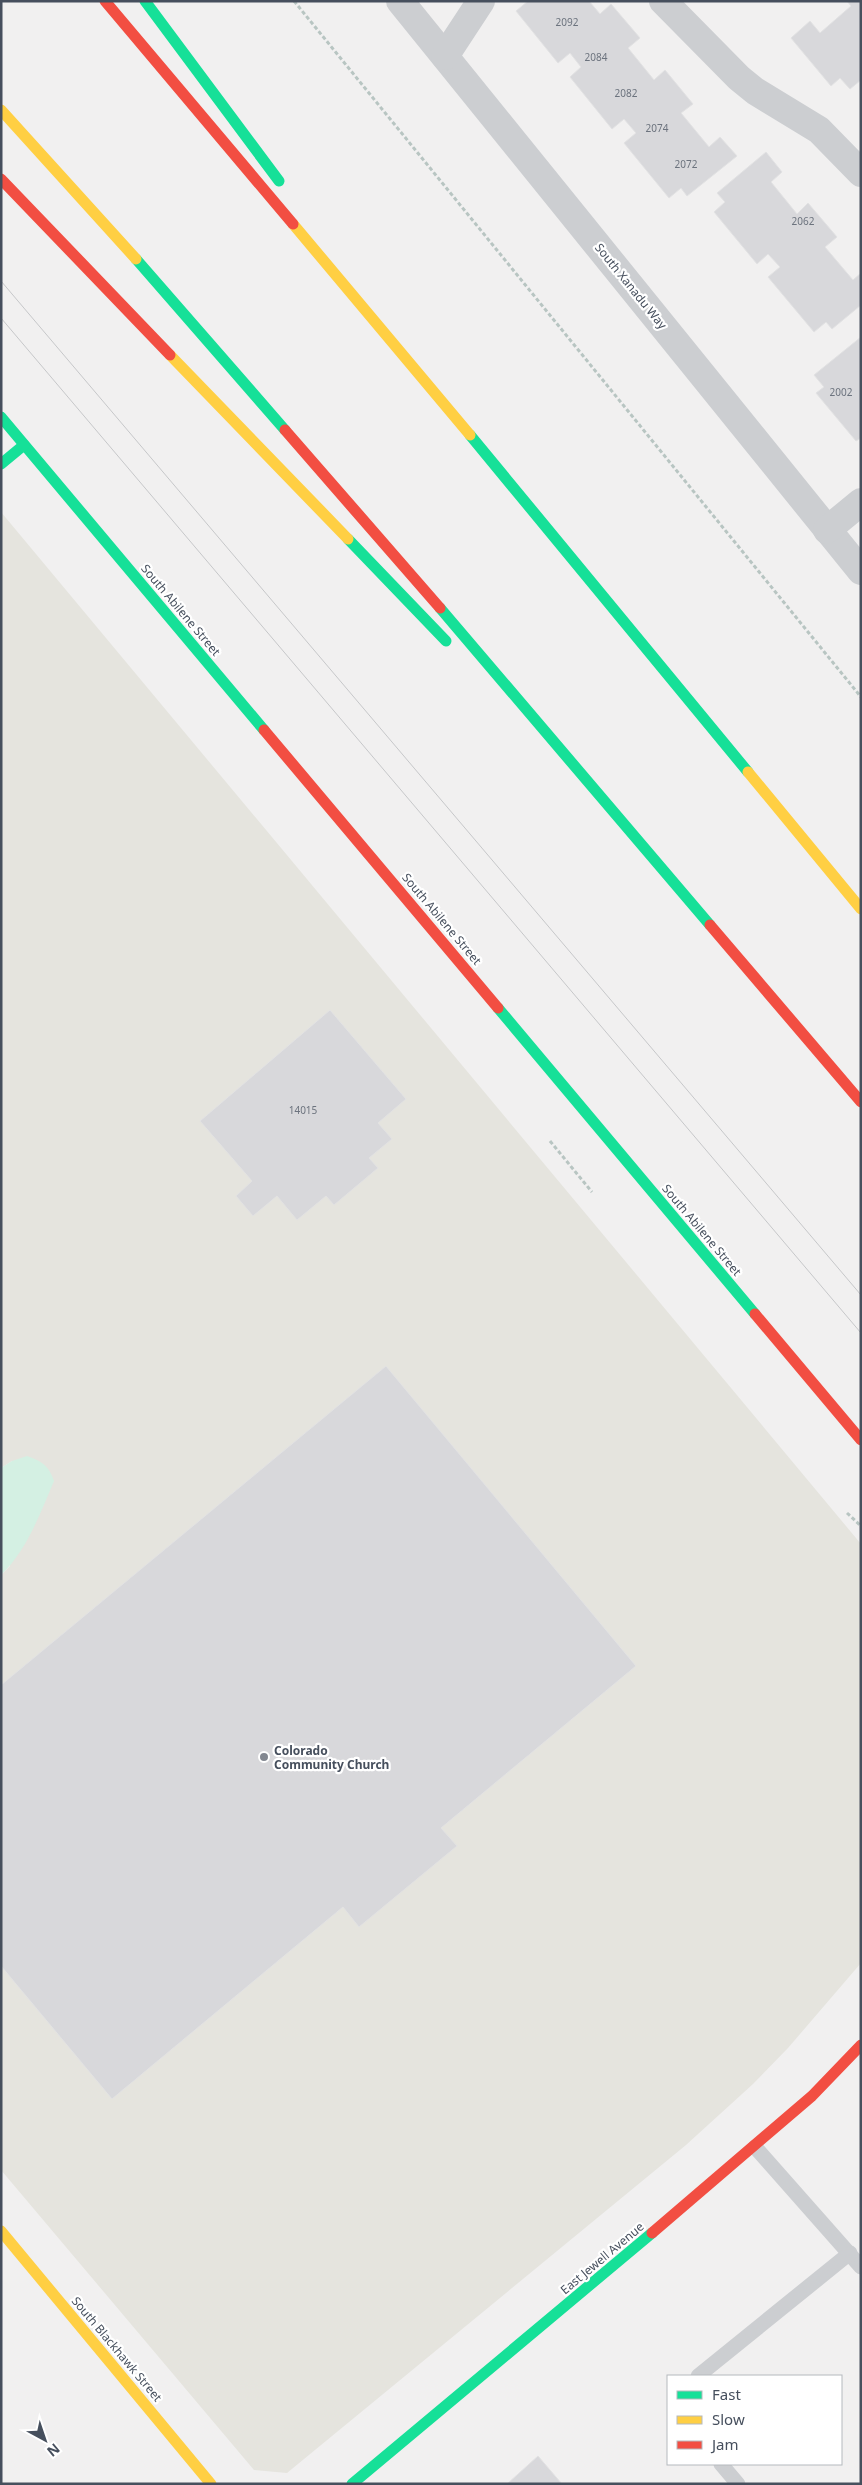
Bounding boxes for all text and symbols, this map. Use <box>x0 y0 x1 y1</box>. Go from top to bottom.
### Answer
house number: 2092 <box>556 15 579 29</box>
house number: 2084 <box>585 50 608 64</box>
house number: 2082 <box>615 86 638 100</box>
house number: 2074 <box>646 121 669 135</box>
house number: 2072 <box>675 157 698 171</box>
house number: 2062 <box>792 214 815 228</box>
street label: South Xanadu Way <box>591 240 671 333</box>
house number: 2002 <box>830 385 853 399</box>
street label: South Abilene Street <box>138 561 225 660</box>
street label: South Abilene Street <box>399 870 486 969</box>
house number: 14015 <box>289 1103 318 1117</box>
street label: South Abilene Street <box>659 1181 746 1280</box>
place label: Colorado Community Church <box>274 1742 389 1773</box>
marker: Colorado Community Church <box>258 1751 270 1763</box>
street label: East Jewell Avenue <box>557 2218 647 2298</box>
street label: South Blackhawk Street <box>68 2293 167 2406</box>
legend <box>667 2375 842 2465</box>
text: Fast <box>712 2384 741 2404</box>
text: Slow <box>712 2409 745 2429</box>
north arrow <box>20 2415 70 2465</box>
text: Jam <box>710 2434 739 2454</box>
text: N <box>43 2439 64 2461</box>

